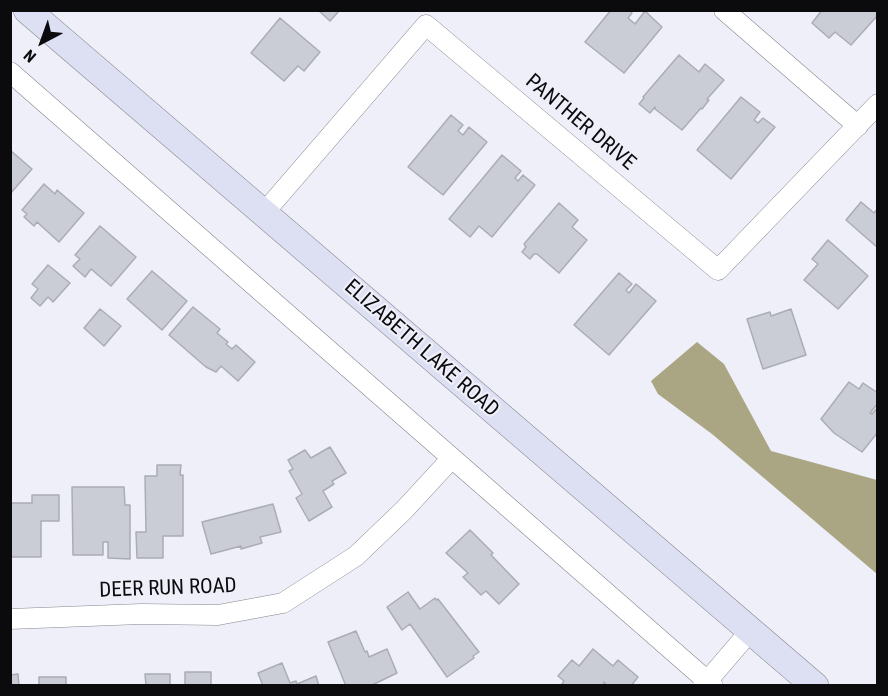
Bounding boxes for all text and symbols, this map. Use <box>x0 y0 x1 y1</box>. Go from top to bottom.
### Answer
north arrow <box>12 12 72 72</box>
text: N <box>20 46 40 66</box>
street label: PANTHER DRIVE <box>520 70 640 176</box>
street label: ELIZABETH LAKE ROAD <box>339 275 503 423</box>
street label: DEER RUN ROAD <box>99 574 237 604</box>

